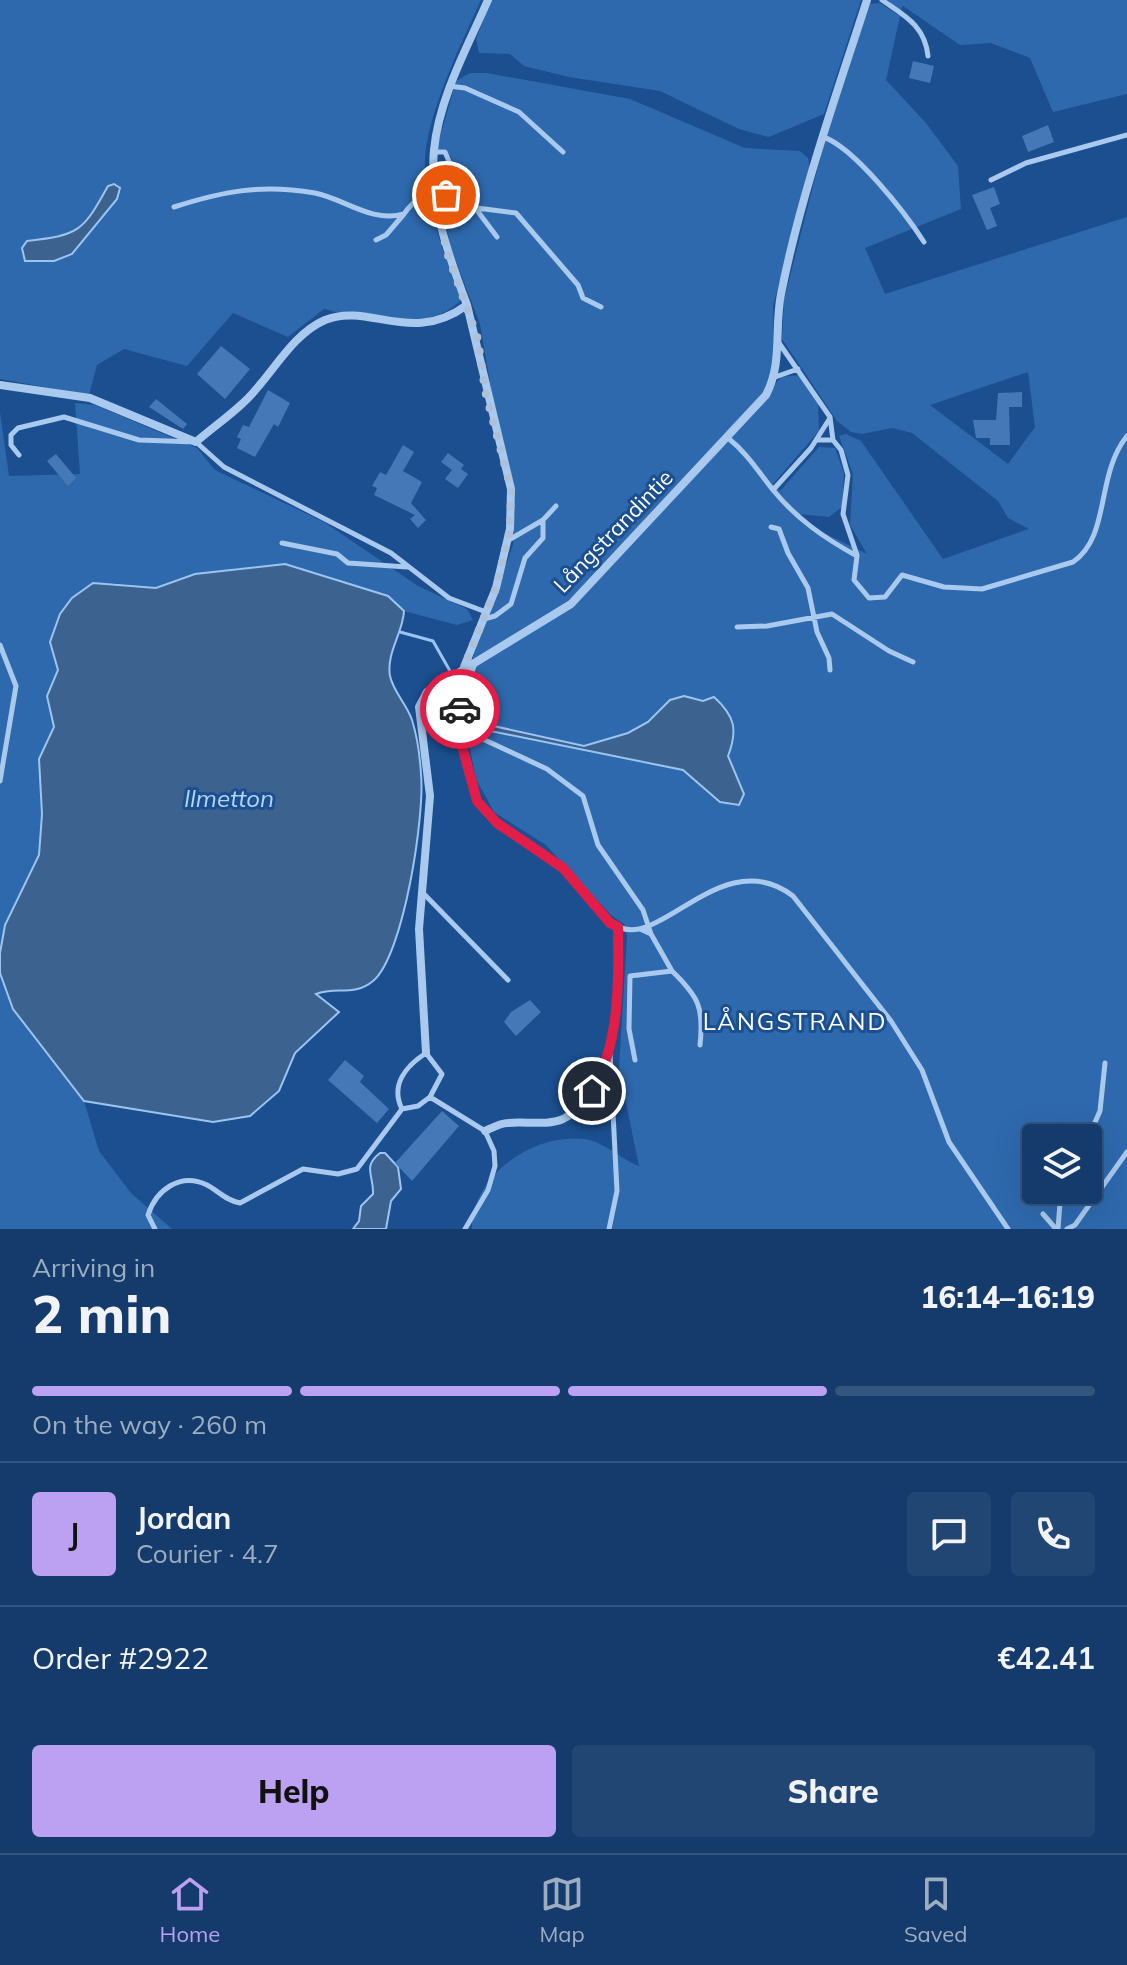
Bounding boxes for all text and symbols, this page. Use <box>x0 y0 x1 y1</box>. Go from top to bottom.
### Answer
pin <box>412 161 480 229</box>
icon: bag <box>424 173 468 217</box>
street label: Långstrandintie <box>547 464 679 598</box>
courier <box>420 669 500 749</box>
icon: car <box>438 687 482 731</box>
water label: Ilmetton <box>184 783 274 813</box>
district label: LÅNGSTRAND <box>703 1006 887 1036</box>
pin <box>558 1057 626 1125</box>
icon: home <box>570 1069 614 1113</box>
map controls <box>1022 1124 1102 1204</box>
button: layers <box>1022 1124 1102 1204</box>
text: Arriving in <box>32 1251 155 1284</box>
text: 16:14–16:19 <box>920 1278 1095 1316</box>
text: 2 min <box>32 1281 171 1346</box>
text: On the way · 260 m <box>32 1408 267 1441</box>
button: chat <box>907 1492 991 1576</box>
button: phone <box>1011 1492 1095 1576</box>
text: Jordan <box>136 1499 231 1537</box>
text: J <box>69 1515 79 1553</box>
text: Courier · 4.7 <box>136 1537 279 1570</box>
text: Order #2922 <box>32 1639 209 1677</box>
text: €42.41 <box>998 1639 1095 1677</box>
button: Help <box>32 1745 556 1837</box>
button: Share <box>572 1745 1095 1837</box>
tab: Home <box>160 1872 220 1948</box>
tab: Map <box>539 1872 585 1948</box>
tab: Saved <box>904 1872 967 1948</box>

